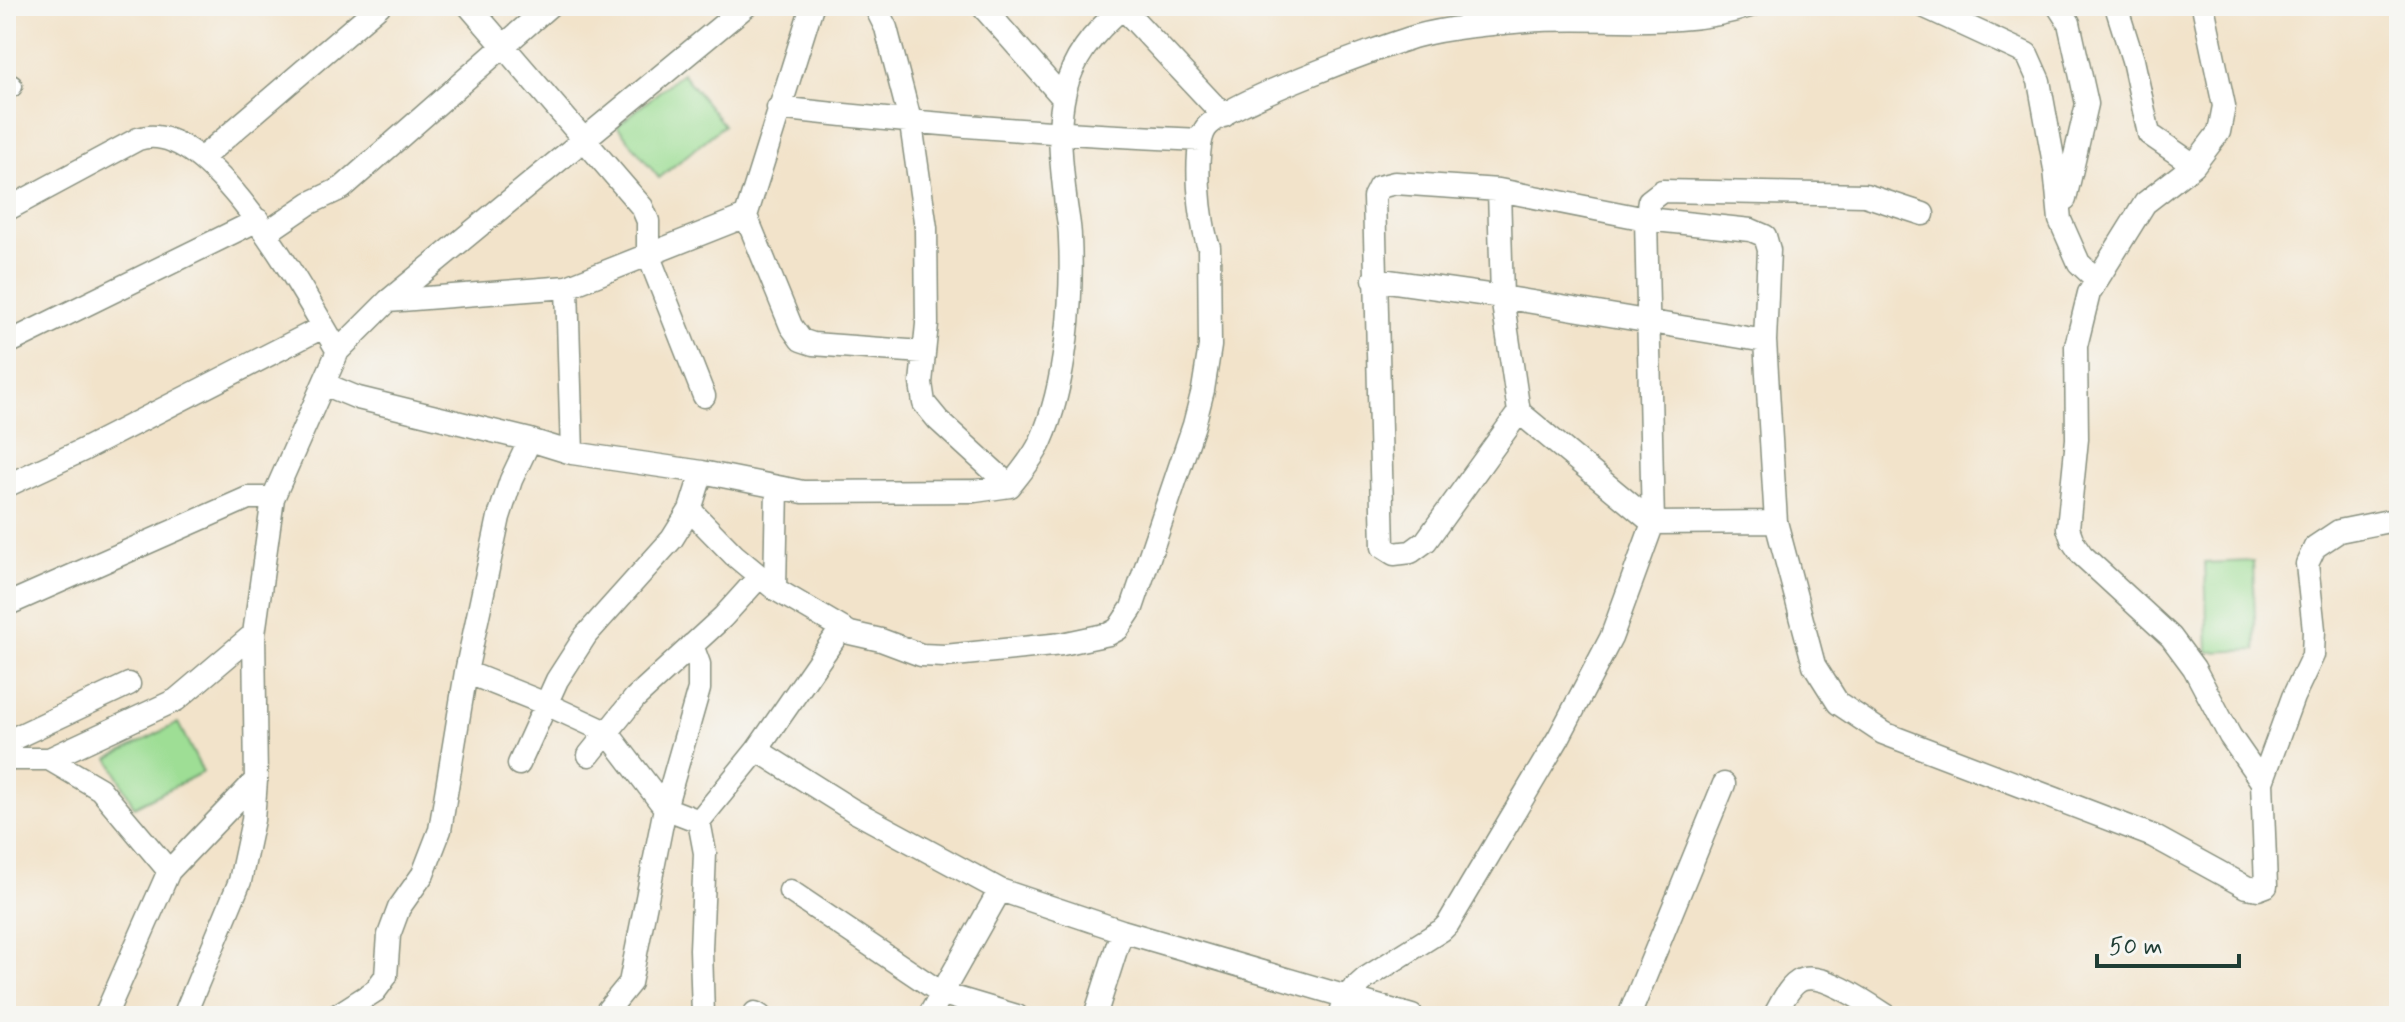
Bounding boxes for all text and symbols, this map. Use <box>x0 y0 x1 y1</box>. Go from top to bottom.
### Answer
scale bar <box>2097 918 2239 968</box>
text: 50 m <box>2109 932 2163 963</box>

